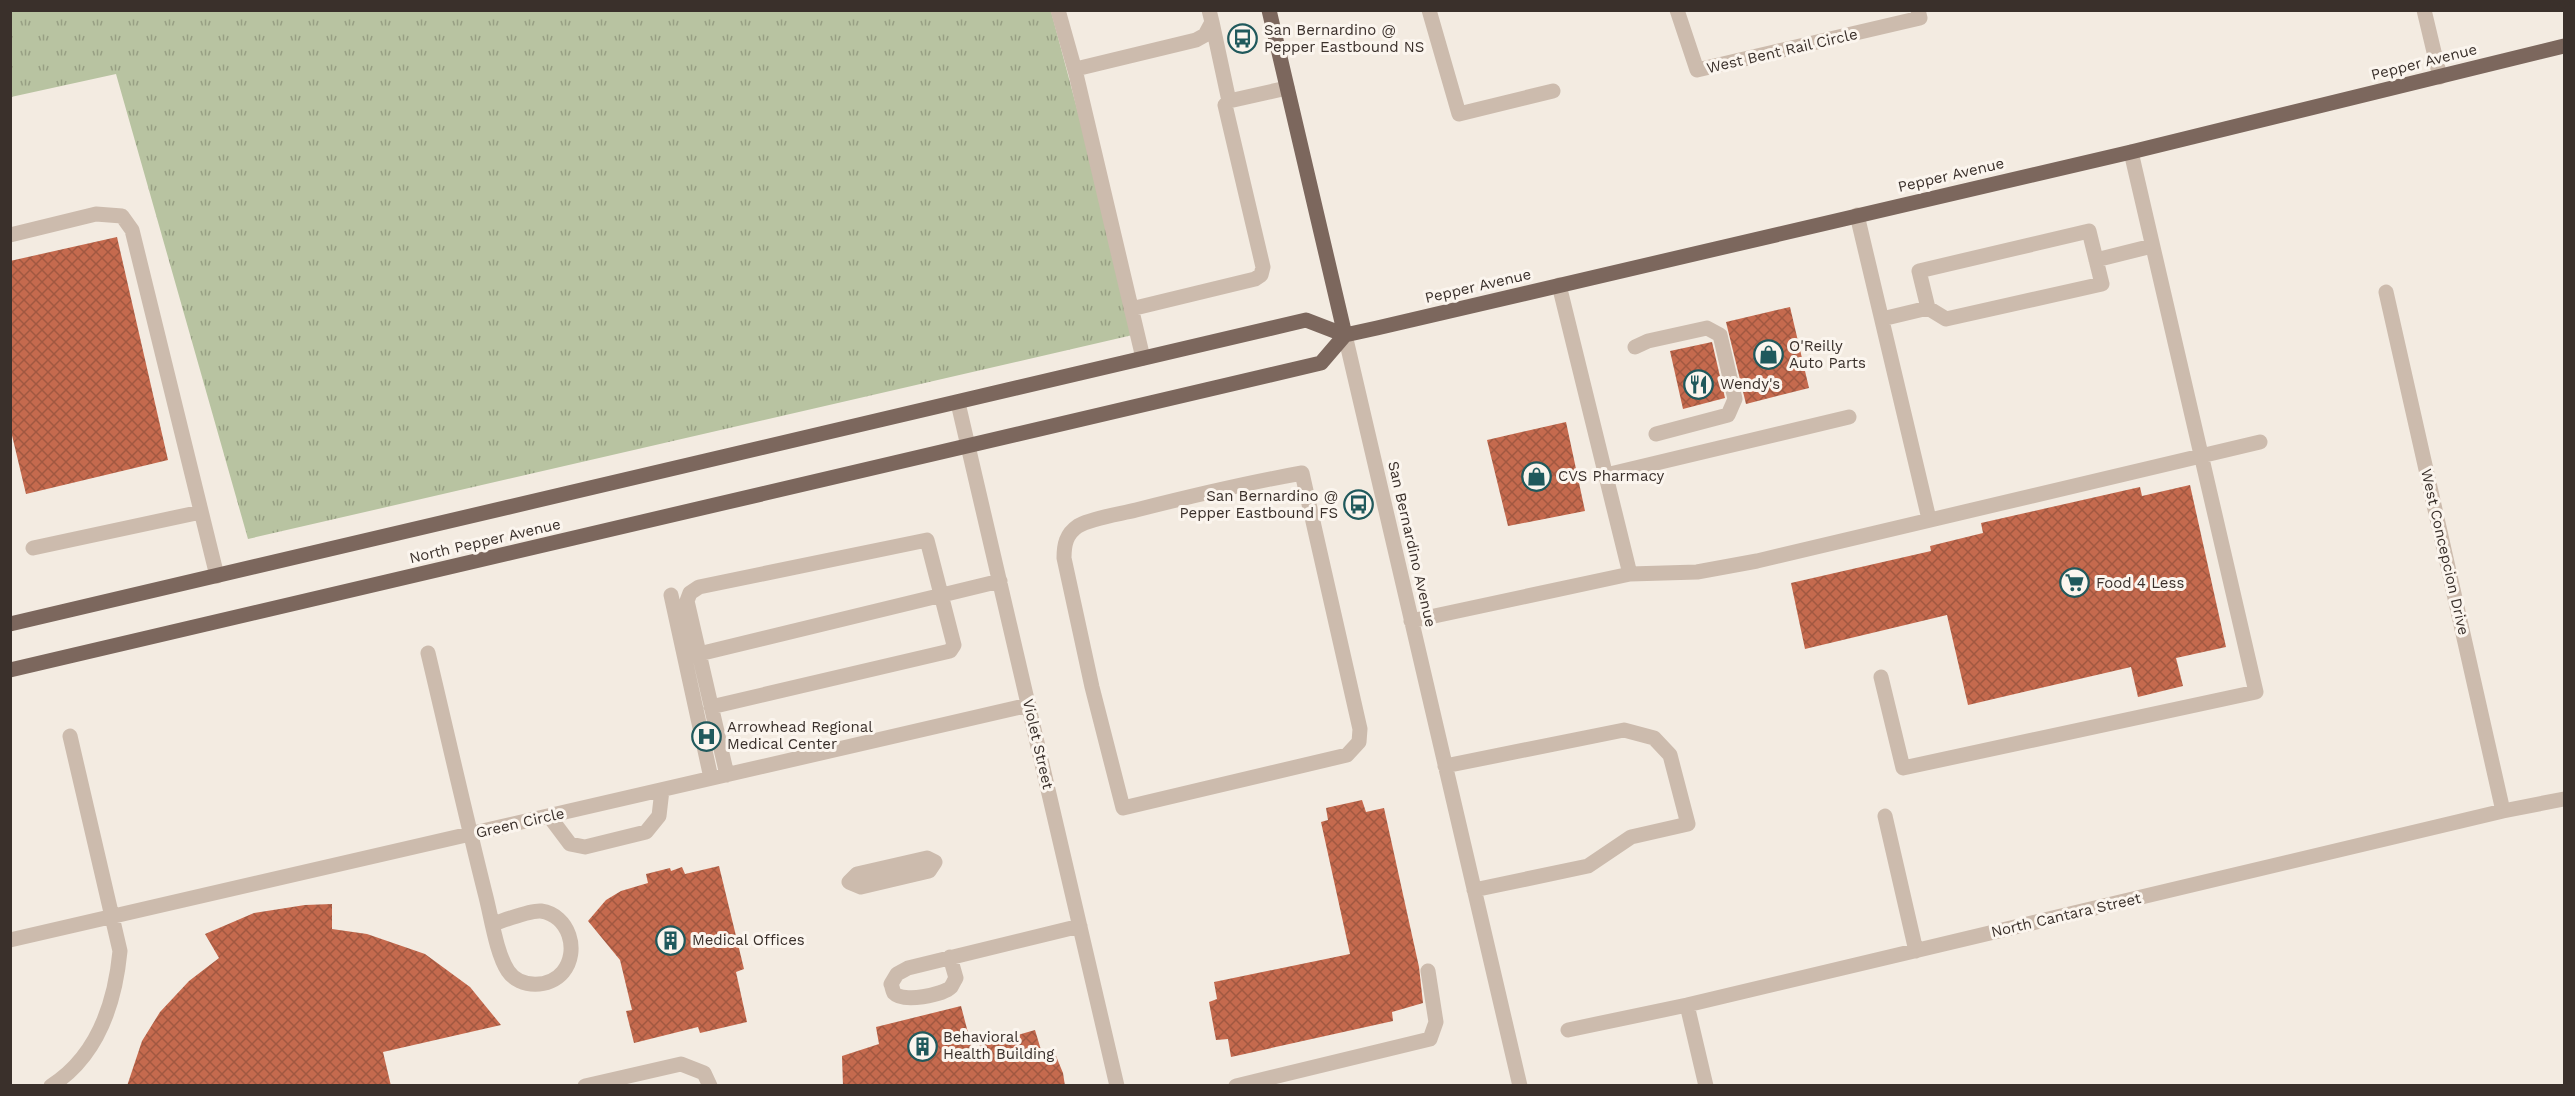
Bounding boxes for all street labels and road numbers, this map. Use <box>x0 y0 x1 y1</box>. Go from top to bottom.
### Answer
street label: West Bent Rail Circle <box>1705 25 1859 77</box>
street label: Pepper Avenue <box>2369 40 2479 84</box>
street label: Pepper Avenue <box>1896 154 2006 196</box>
street label: Pepper Avenue <box>1423 265 1533 307</box>
street label: San Bernardino Avenue <box>1384 459 1440 629</box>
street label: West Concepcion Drive <box>2417 467 2473 637</box>
street label: North Pepper Avenue <box>408 515 562 567</box>
street label: Violet Street <box>1019 697 1057 792</box>
street label: Green Circle <box>474 804 566 842</box>
street label: North Cantara Street <box>1989 889 2143 941</box>

